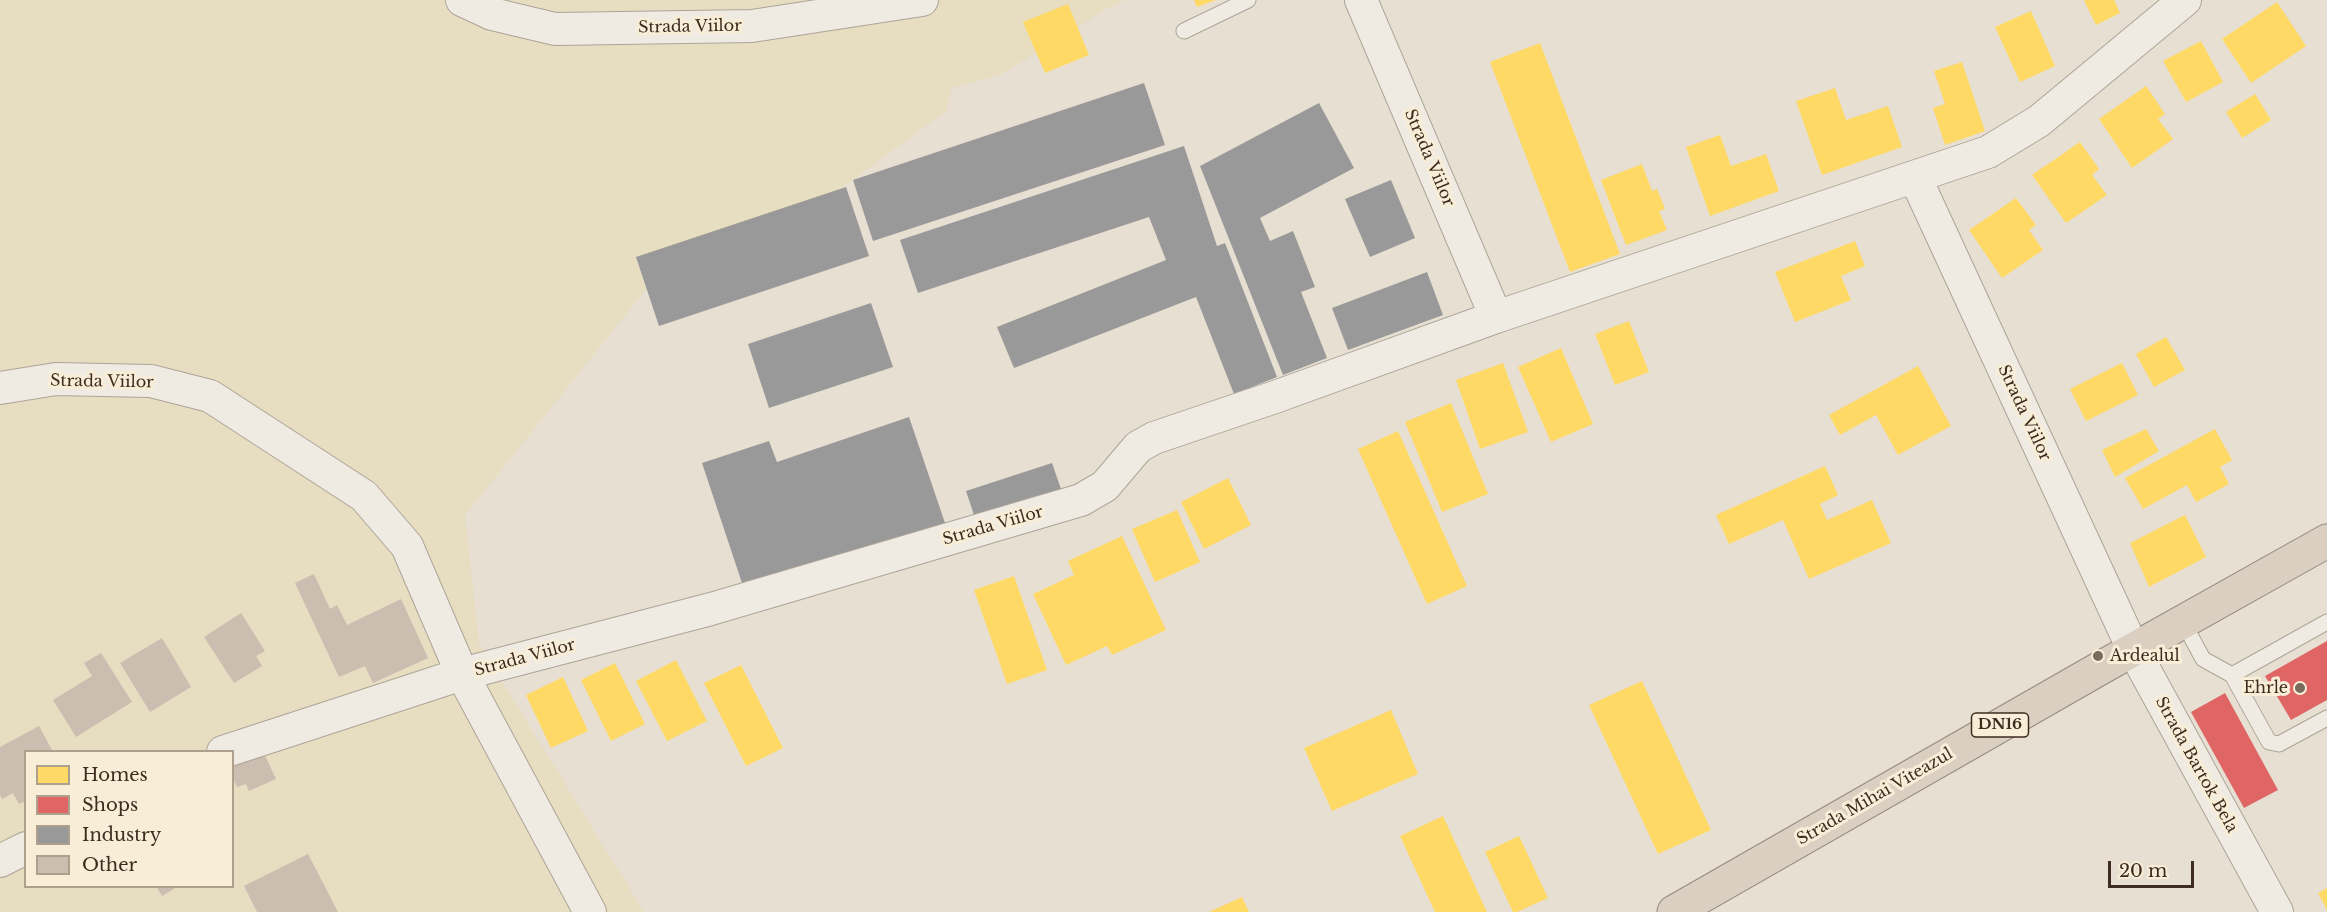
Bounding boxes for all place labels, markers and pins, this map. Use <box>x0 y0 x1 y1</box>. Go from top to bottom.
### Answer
place label: Ardealul <box>2110 646 2180 666</box>
marker: Ardealul <box>2091 649 2105 663</box>
place label: Ehrle <box>2243 678 2288 698</box>
marker: Ehrle <box>2293 681 2307 695</box>

